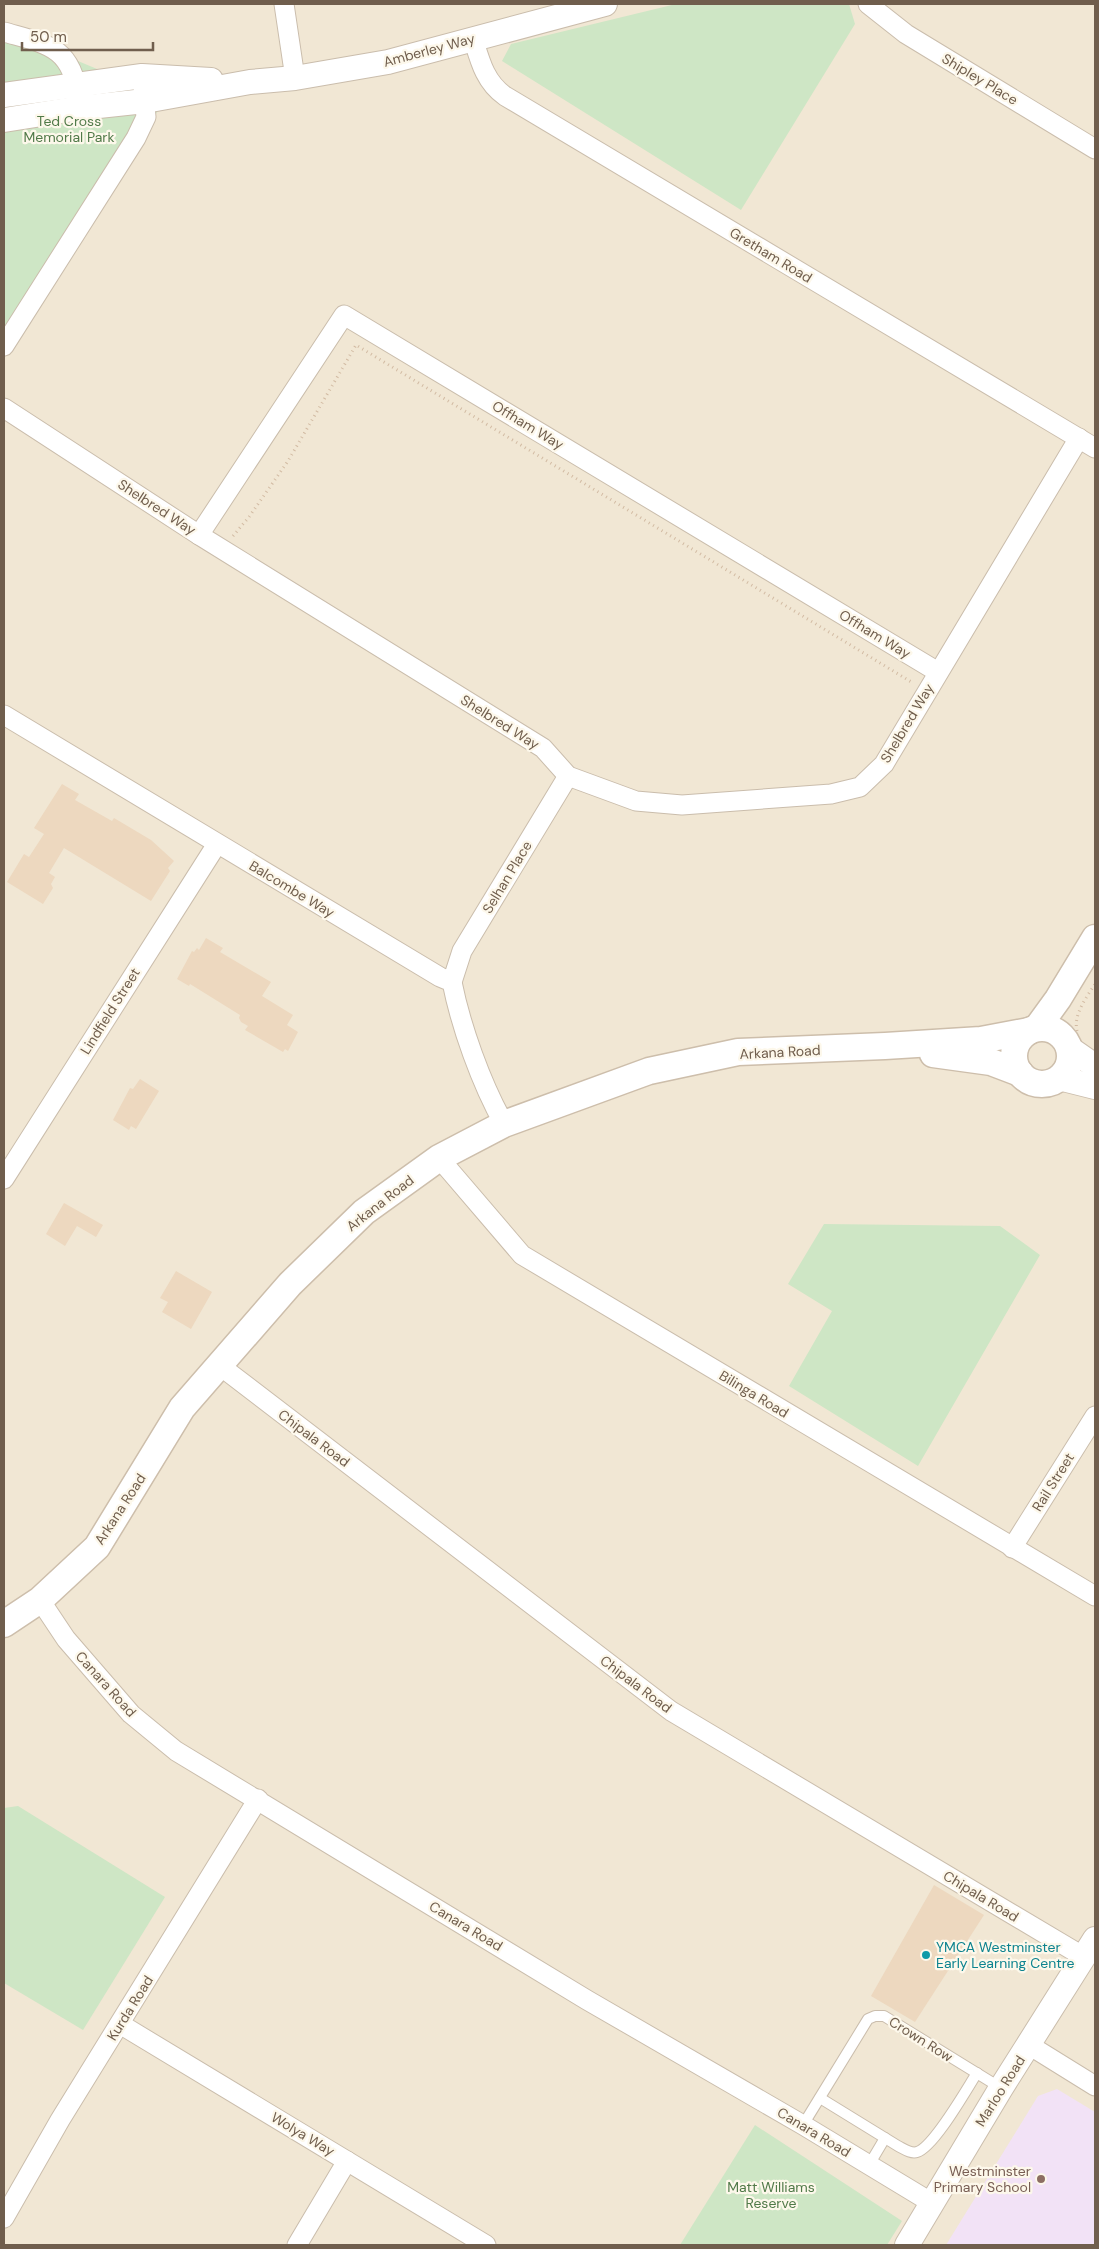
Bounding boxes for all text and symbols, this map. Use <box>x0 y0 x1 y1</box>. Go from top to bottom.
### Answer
scale bar <box>22 20 154 52</box>
text: 50 m <box>30 27 67 47</box>
street label: Amberley Way <box>381 29 477 71</box>
street label: Shipley Place <box>939 49 1021 109</box>
park label: Ted Cross Memorial Park <box>23 112 115 146</box>
street label: Gretham Road <box>726 223 816 287</box>
street label: Offham Way <box>489 397 567 453</box>
street label: Shelbred Way <box>115 475 200 539</box>
street label: Offham Way <box>836 606 914 662</box>
street label: Shelbred Way <box>876 680 938 766</box>
street label: Shelbred Way <box>457 691 543 753</box>
street label: Selhan Place <box>478 837 536 917</box>
street label: Balcombe Way <box>246 856 338 922</box>
street label: Lindfield Street <box>76 964 144 1058</box>
street label: Arkana Road <box>739 1041 821 1063</box>
street label: Arkana Road <box>343 1171 417 1235</box>
street label: Bilinga Road <box>716 1366 792 1422</box>
street label: Chipala Road <box>275 1405 353 1471</box>
street label: Rail Street <box>1028 1449 1078 1515</box>
street label: Arkana Road <box>90 1470 150 1548</box>
street label: Canara Road <box>72 1647 140 1721</box>
street label: Chipala Road <box>597 1651 675 1717</box>
street label: Chipala Road <box>940 1866 1022 1926</box>
street label: Canara Road <box>426 1897 506 1955</box>
place label: YMCA Westminster Early Learning Centre <box>936 1938 1075 1972</box>
marker: YMCA Westminster Early Learning Centre <box>920 1949 932 1961</box>
street label: Kurda Road <box>103 1972 157 2044</box>
street label: Crown Row <box>886 2012 957 2066</box>
street label: Marloo Road <box>971 2052 1029 2130</box>
street label: Canara Road <box>774 2103 854 2161</box>
street label: Wolya Way <box>268 2108 338 2160</box>
place label: Westminster Primary School <box>934 2162 1031 2196</box>
marker: Westminster Primary School <box>1035 2173 1047 2185</box>
park label: Matt Williams Reserve <box>727 2178 815 2212</box>

